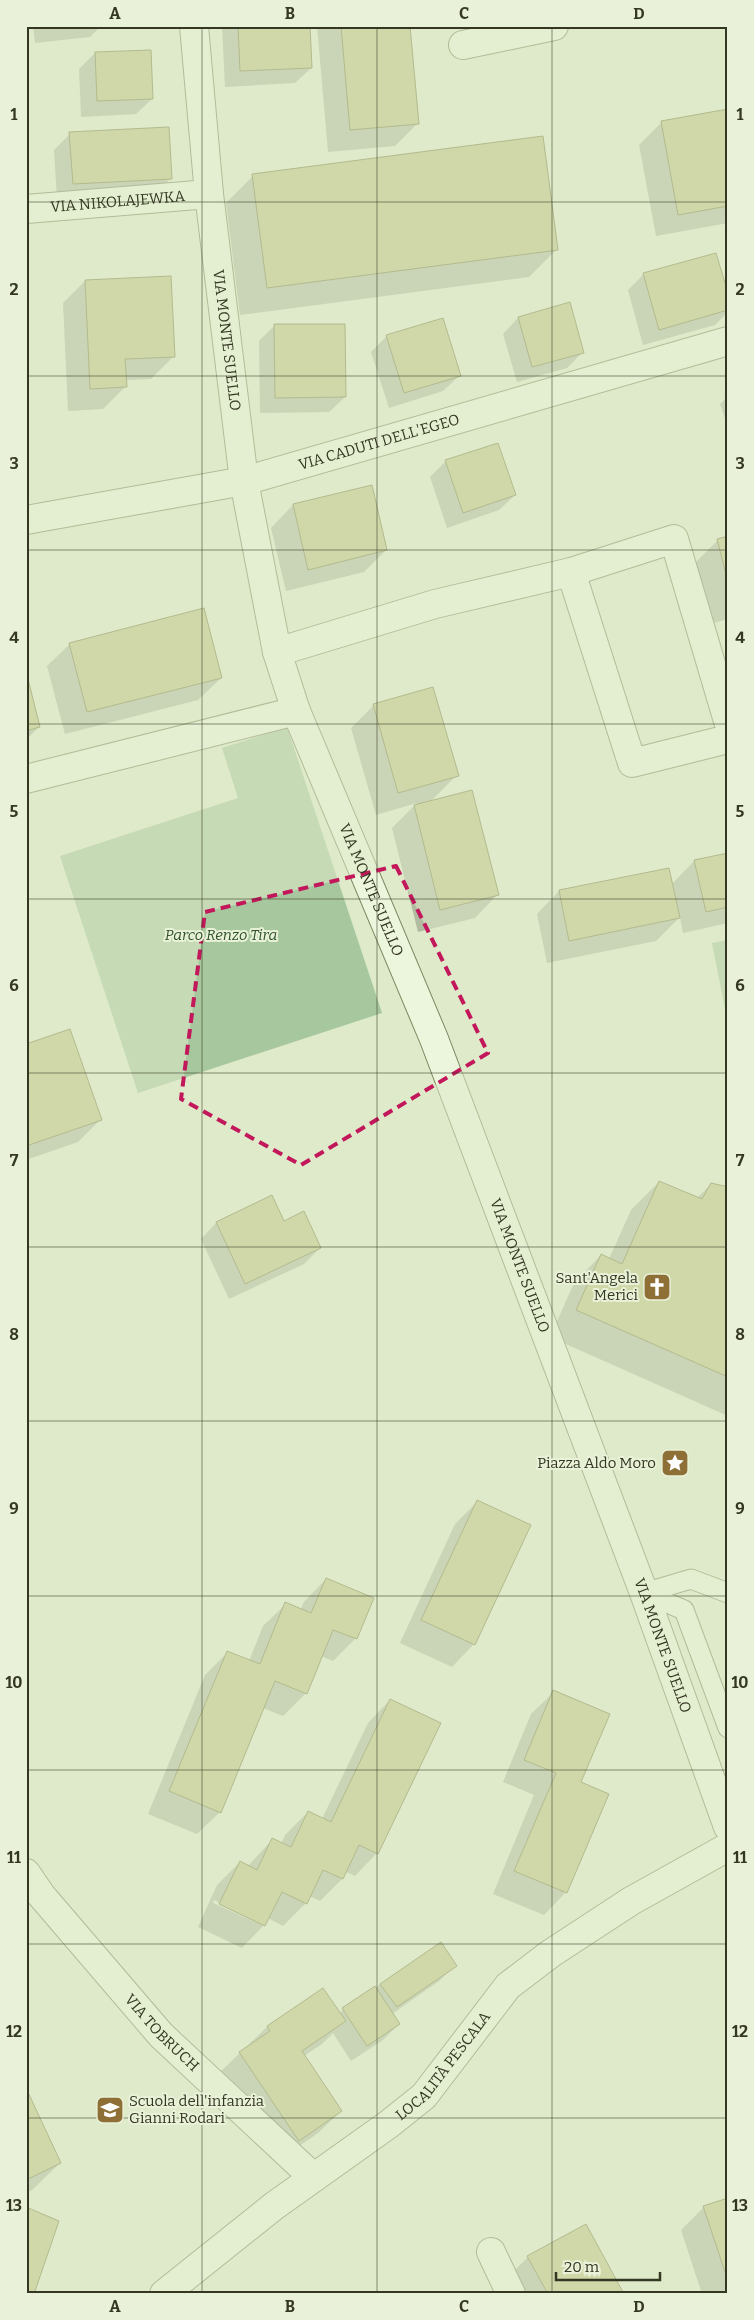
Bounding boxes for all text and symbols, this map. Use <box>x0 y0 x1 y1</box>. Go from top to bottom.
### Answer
text: A <box>109 4 121 23</box>
text: B <box>285 4 295 23</box>
text: C <box>459 4 469 23</box>
text: D <box>633 4 645 23</box>
text: 1 <box>11 105 18 124</box>
text: 1 <box>737 105 744 124</box>
street label: VIA NIKOLAJEWKA <box>50 187 186 216</box>
street label: VIA MONTE SUELLO <box>209 269 244 412</box>
text: 2 <box>9 280 19 299</box>
text: 2 <box>735 280 745 299</box>
street label: VIA CADUTI DELL'EGEO <box>296 410 462 474</box>
text: 3 <box>9 454 19 473</box>
text: 3 <box>735 454 745 473</box>
text: 4 <box>9 628 19 647</box>
text: 4 <box>735 628 745 647</box>
text: 5 <box>10 802 19 821</box>
text: 5 <box>736 802 745 821</box>
street label: VIA MONTE SUELLO <box>335 821 407 959</box>
park label: Parco Renzo Tira <box>165 926 277 944</box>
text: 6 <box>9 976 19 995</box>
text: 6 <box>735 976 745 995</box>
text: 7 <box>10 1151 19 1170</box>
text: 7 <box>736 1151 745 1170</box>
street label: VIA MONTE SUELLO <box>486 1196 553 1335</box>
place label: Sant'Angela Merici <box>556 1269 639 1304</box>
church icon: Sant'Angela Merici <box>642 1272 672 1302</box>
text: 8 <box>9 1325 19 1344</box>
text: 8 <box>735 1325 745 1344</box>
place icon: Piazza Aldo Moro <box>660 1448 690 1478</box>
place label: Piazza Aldo Moro <box>537 1454 656 1472</box>
text: 9 <box>9 1499 19 1518</box>
text: 9 <box>735 1499 745 1518</box>
street label: VIA MONTE SUELLO <box>630 1575 695 1715</box>
text: 10 <box>5 1673 23 1692</box>
text: 10 <box>731 1673 749 1692</box>
text: 11 <box>7 1848 21 1867</box>
text: 11 <box>733 1848 747 1867</box>
street label: VIA TOBRUCH <box>121 1990 203 2075</box>
street label: LOCALITÀ PESCALA <box>392 2008 494 2124</box>
text: 12 <box>6 2022 22 2041</box>
text: 12 <box>732 2022 748 2041</box>
place label: Scuola dell'infanzia Gianni Rodari <box>129 2092 264 2127</box>
school or university icon: Scuola dell'infanzia Gianni Rodari <box>95 2095 125 2125</box>
text: 13 <box>6 2196 22 2215</box>
text: 13 <box>732 2196 748 2215</box>
scale bar <box>556 2250 660 2282</box>
text: 20 m <box>564 2258 600 2276</box>
text: A <box>109 2297 121 2316</box>
text: B <box>285 2297 295 2316</box>
text: C <box>459 2297 469 2316</box>
text: D <box>633 2297 645 2316</box>

